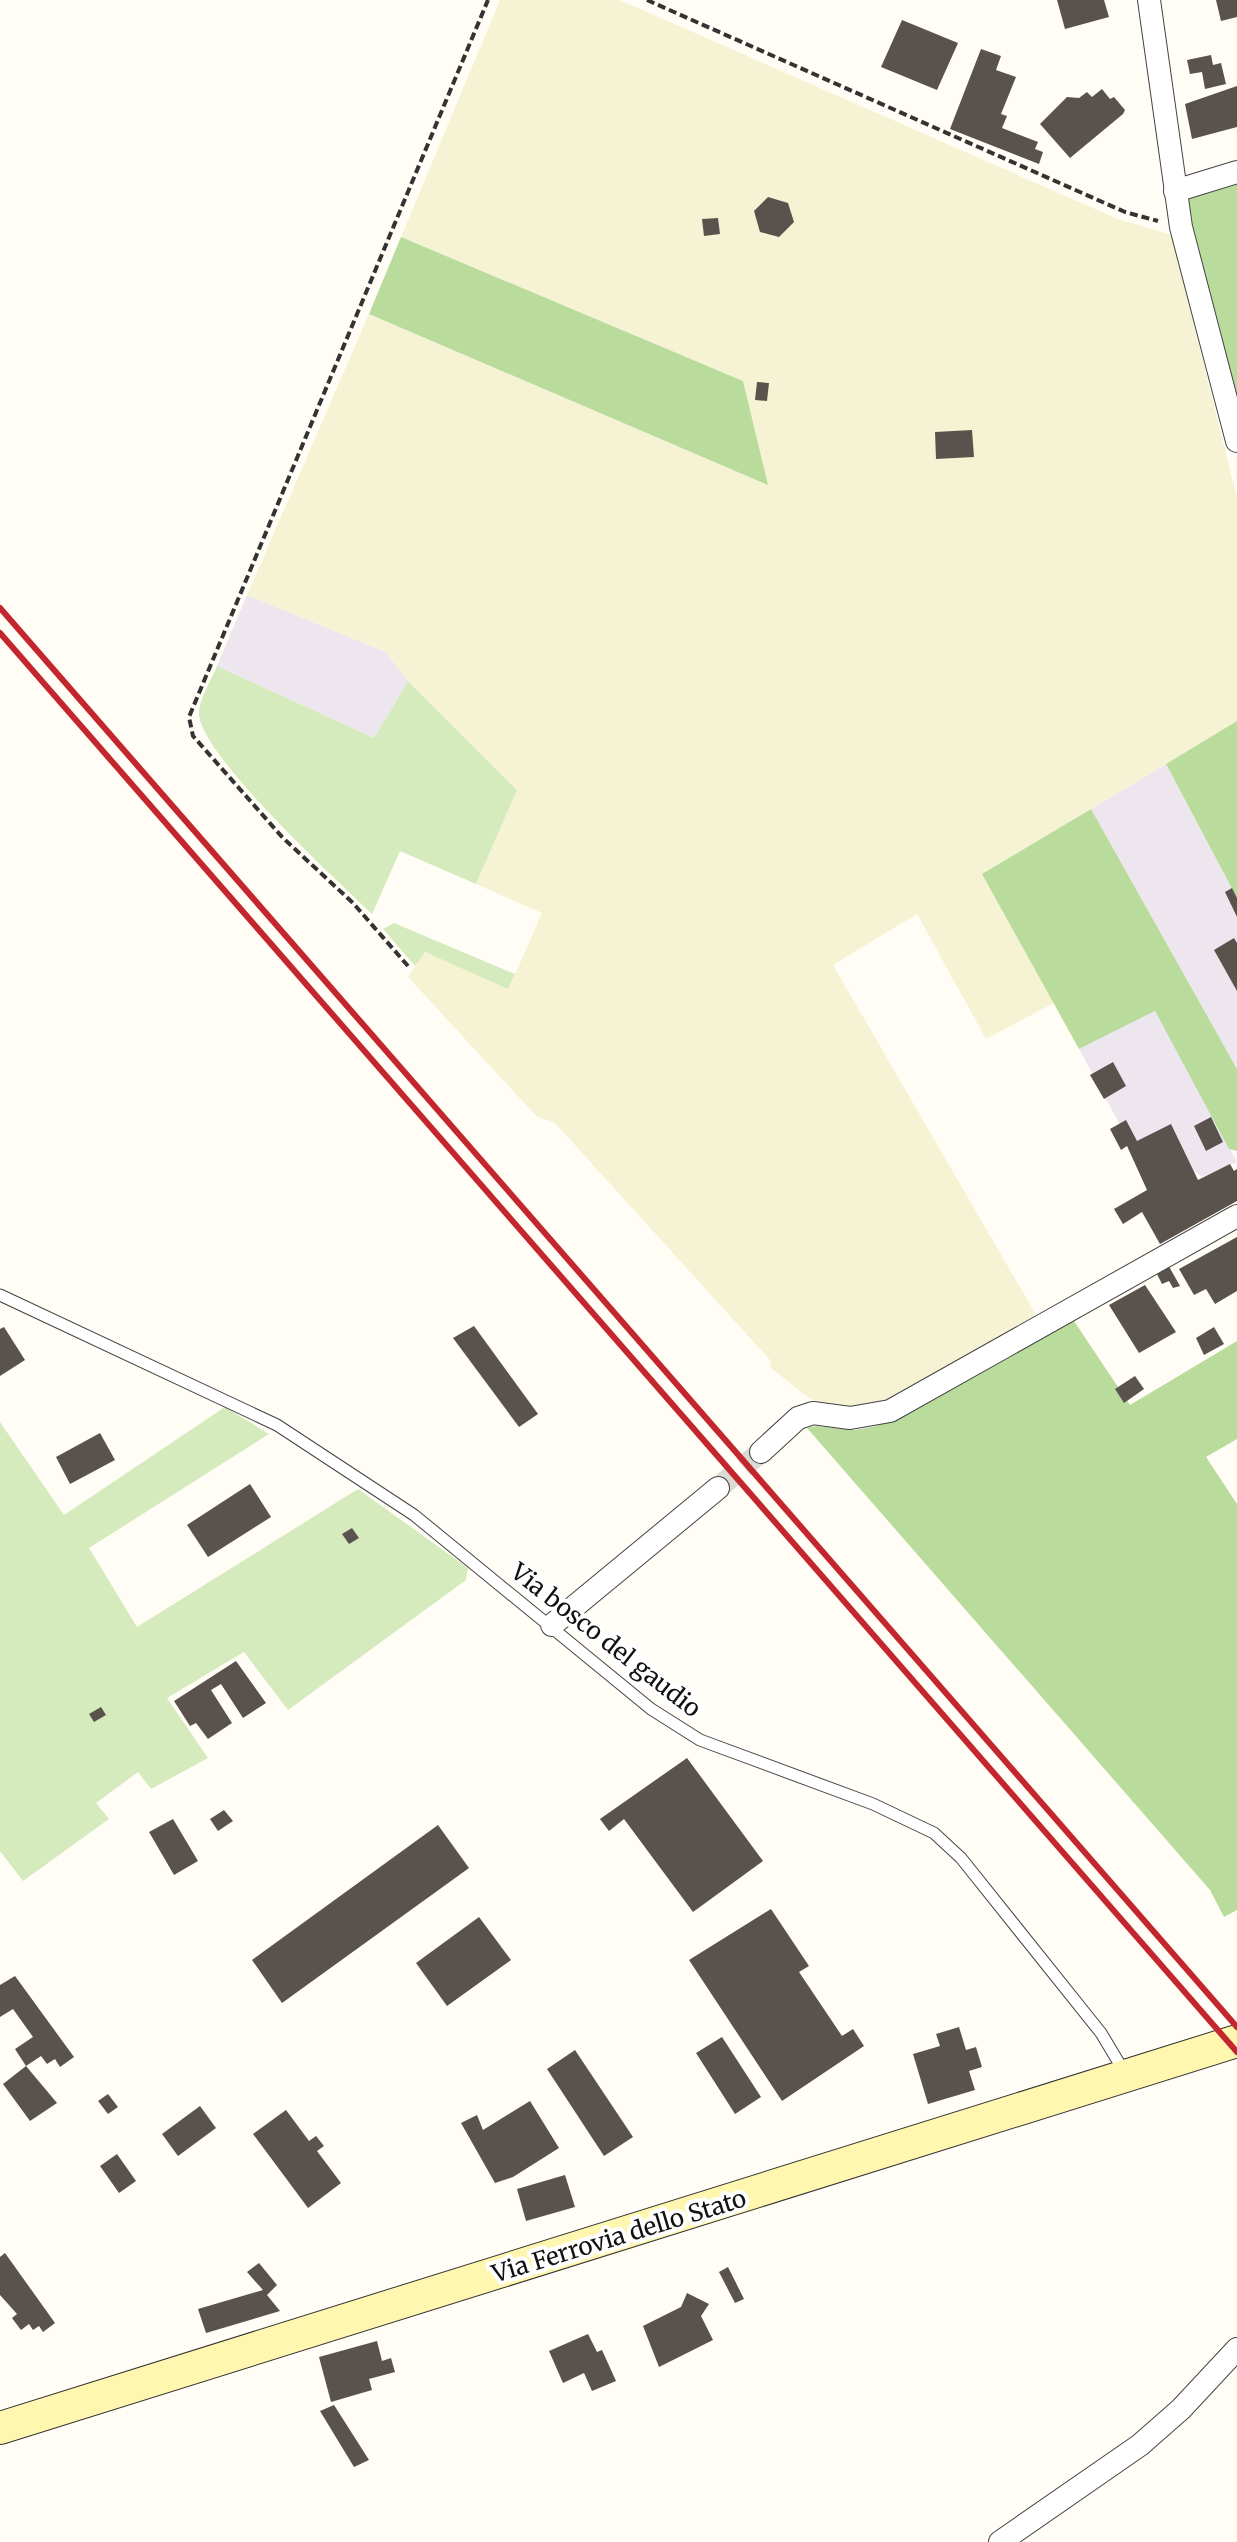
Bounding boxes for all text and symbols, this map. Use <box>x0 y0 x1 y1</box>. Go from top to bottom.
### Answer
street label: Via bosco del gaudio <box>504 1555 707 1724</box>
street label: Via Ferrovia dello Stato <box>487 2183 750 2290</box>

